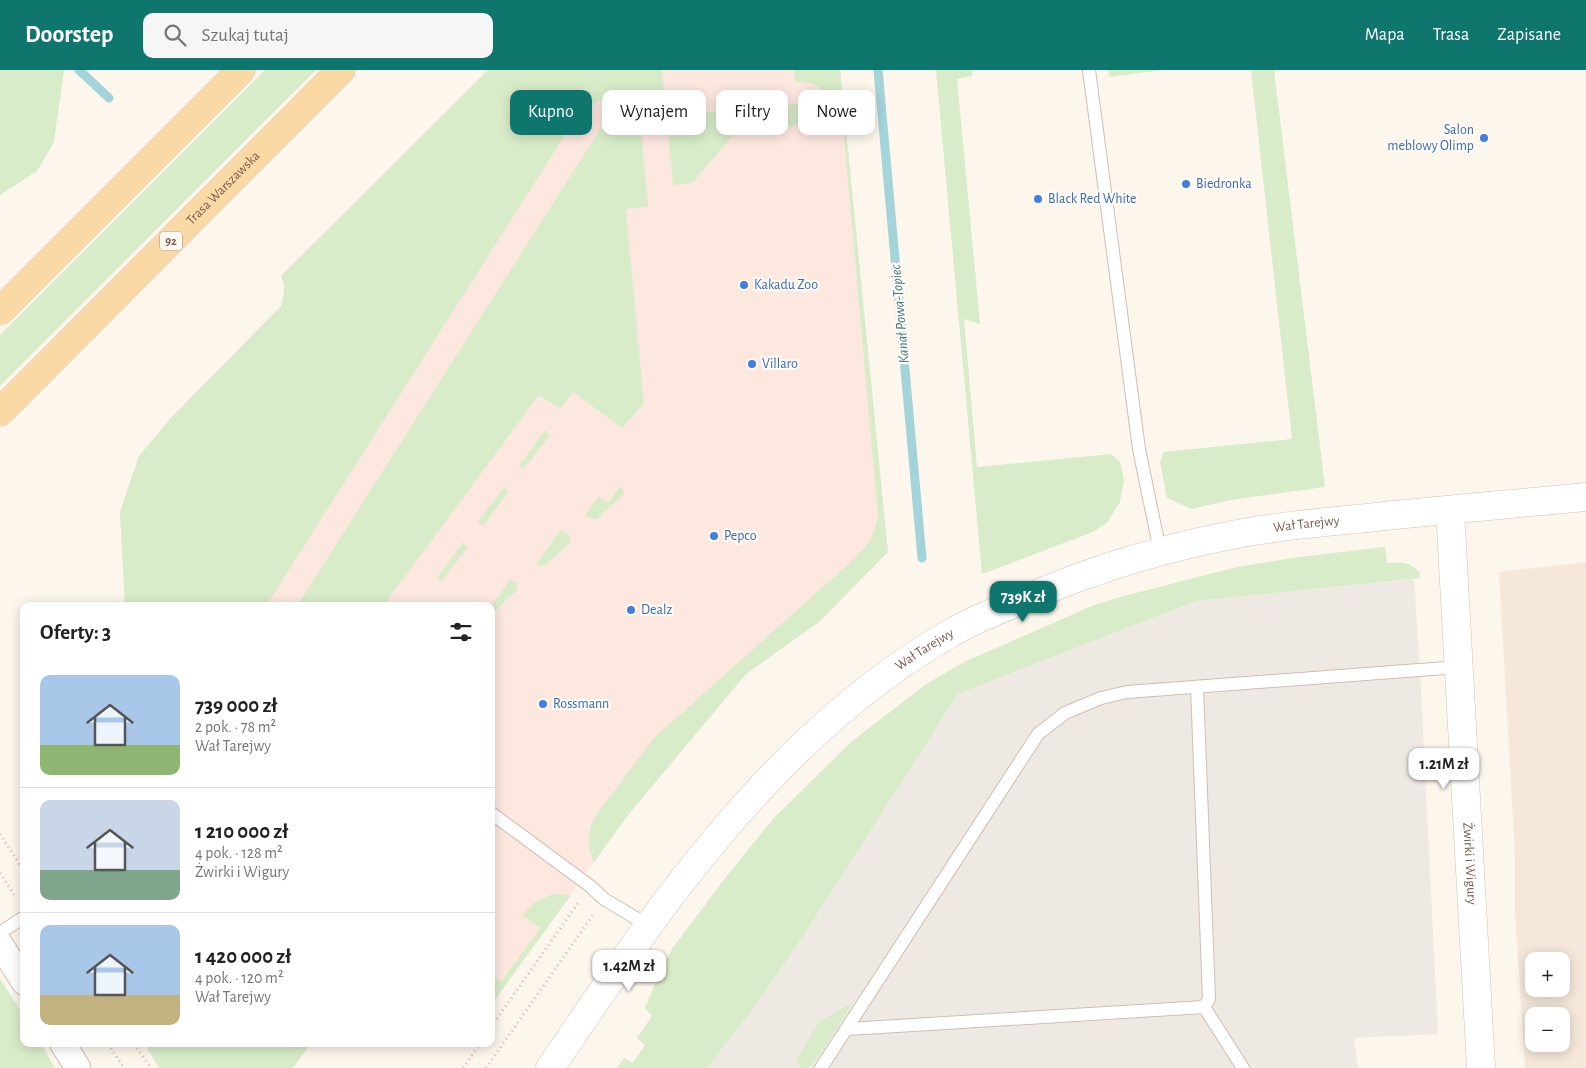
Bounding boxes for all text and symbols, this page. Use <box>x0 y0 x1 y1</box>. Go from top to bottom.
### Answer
search box <box>143 13 493 58</box>
icon: search <box>161 21 189 49</box>
text: Doorstep <box>25 23 113 47</box>
text: Szukaj tutaj <box>201 26 289 45</box>
text: Mapa <box>1365 26 1405 44</box>
text: Trasa <box>1433 26 1469 44</box>
text: Zapisane <box>1497 26 1561 44</box>
chip: Kupno <box>510 90 592 135</box>
chip: Wynajem <box>602 90 706 135</box>
chip: Filtry <box>716 90 788 135</box>
chip: Nowe <box>798 90 875 135</box>
place label: Salon meblowy Olimp <box>1387 123 1474 153</box>
marker: Salon meblowy Olimp <box>1478 132 1490 144</box>
street label: Trasa Warszawska <box>184 148 263 228</box>
place label: Biedronka <box>1196 177 1252 191</box>
marker: Biedronka <box>1180 178 1192 190</box>
place label: Black Red White <box>1048 192 1137 206</box>
marker: Black Red White <box>1032 193 1044 205</box>
road number: 92 <box>160 232 182 250</box>
water label: Kanał Powa-Topiec <box>888 263 912 364</box>
place label: Kakadu Zoo <box>754 278 818 292</box>
marker: Kakadu Zoo <box>738 279 750 291</box>
place label: Villaro <box>762 357 798 371</box>
marker: Villaro <box>746 358 758 370</box>
street label: Wał Tarejwy <box>1272 514 1340 535</box>
place label: Pepco <box>724 529 757 543</box>
marker: Pepco <box>708 530 720 542</box>
pin: 739K zł <box>977 580 1069 623</box>
text: 739K zł <box>1001 589 1045 605</box>
place label: Dealz <box>641 603 672 617</box>
marker: Dealz <box>625 604 637 616</box>
icon: filters <box>447 618 475 646</box>
text: Oferty: 3 <box>40 622 111 643</box>
street label: Wał Tarejwy <box>893 626 956 673</box>
icon: home <box>80 695 140 755</box>
text: 739 000 zł <box>195 695 277 716</box>
place label: Rossmann <box>553 697 609 711</box>
marker: Rossmann <box>537 698 549 710</box>
text: 2 pok. · 78 m² <box>195 719 276 735</box>
text: Wał Tarejwy <box>195 738 271 754</box>
pin: 1.21M zł <box>1392 748 1496 790</box>
text: 1.21M zł <box>1419 756 1469 772</box>
icon: home <box>80 820 140 880</box>
text: 1 210 000 zł <box>195 821 288 842</box>
street label: Żwirki i Wigury <box>1460 822 1479 905</box>
text: 4 pok. · 128 m² <box>195 845 283 861</box>
text: Żwirki i Wigury <box>195 864 289 880</box>
icon: home <box>80 945 140 1005</box>
text: 1 420 000 zł <box>195 946 291 967</box>
pin: 1.42M zł <box>577 950 681 992</box>
map controls <box>1525 952 1570 1052</box>
button: + <box>1525 952 1570 997</box>
text: 1.42M zł <box>603 958 655 974</box>
text: 4 pok. · 120 m² <box>195 970 284 986</box>
text: Wał Tarejwy <box>195 989 271 1005</box>
button: − <box>1525 1007 1570 1052</box>

